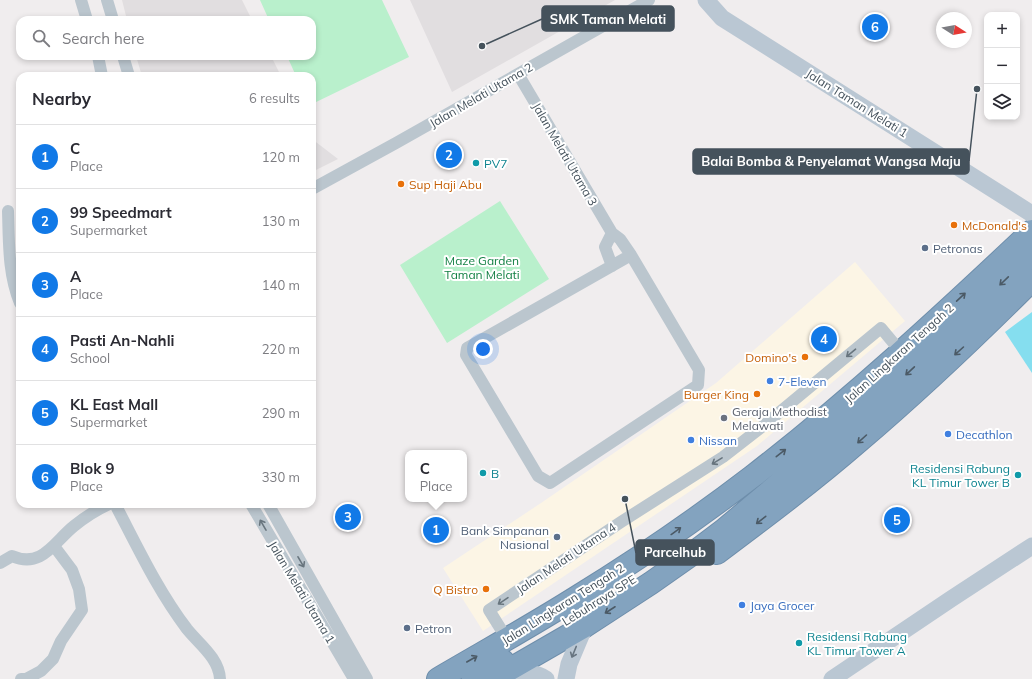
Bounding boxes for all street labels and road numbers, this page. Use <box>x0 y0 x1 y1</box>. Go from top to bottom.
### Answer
street label: Jalan Melati Utama 2 <box>427 59 535 131</box>
street label: Jalan Taman Melati 1 <box>803 66 911 140</box>
street label: Jalan Melati Utama 3 <box>529 100 601 208</box>
street label: Jalan Lingkaran Tengah 2 <box>841 300 957 406</box>
street label: Jalan Melati Utama 4 <box>513 519 619 597</box>
street label: Jalan Melati Utama 1 <box>266 538 338 646</box>
street label: Jalan Lingkaran Tengah 2 <box>499 560 627 648</box>
street label: Lebuhraya SPE <box>559 571 639 629</box>

